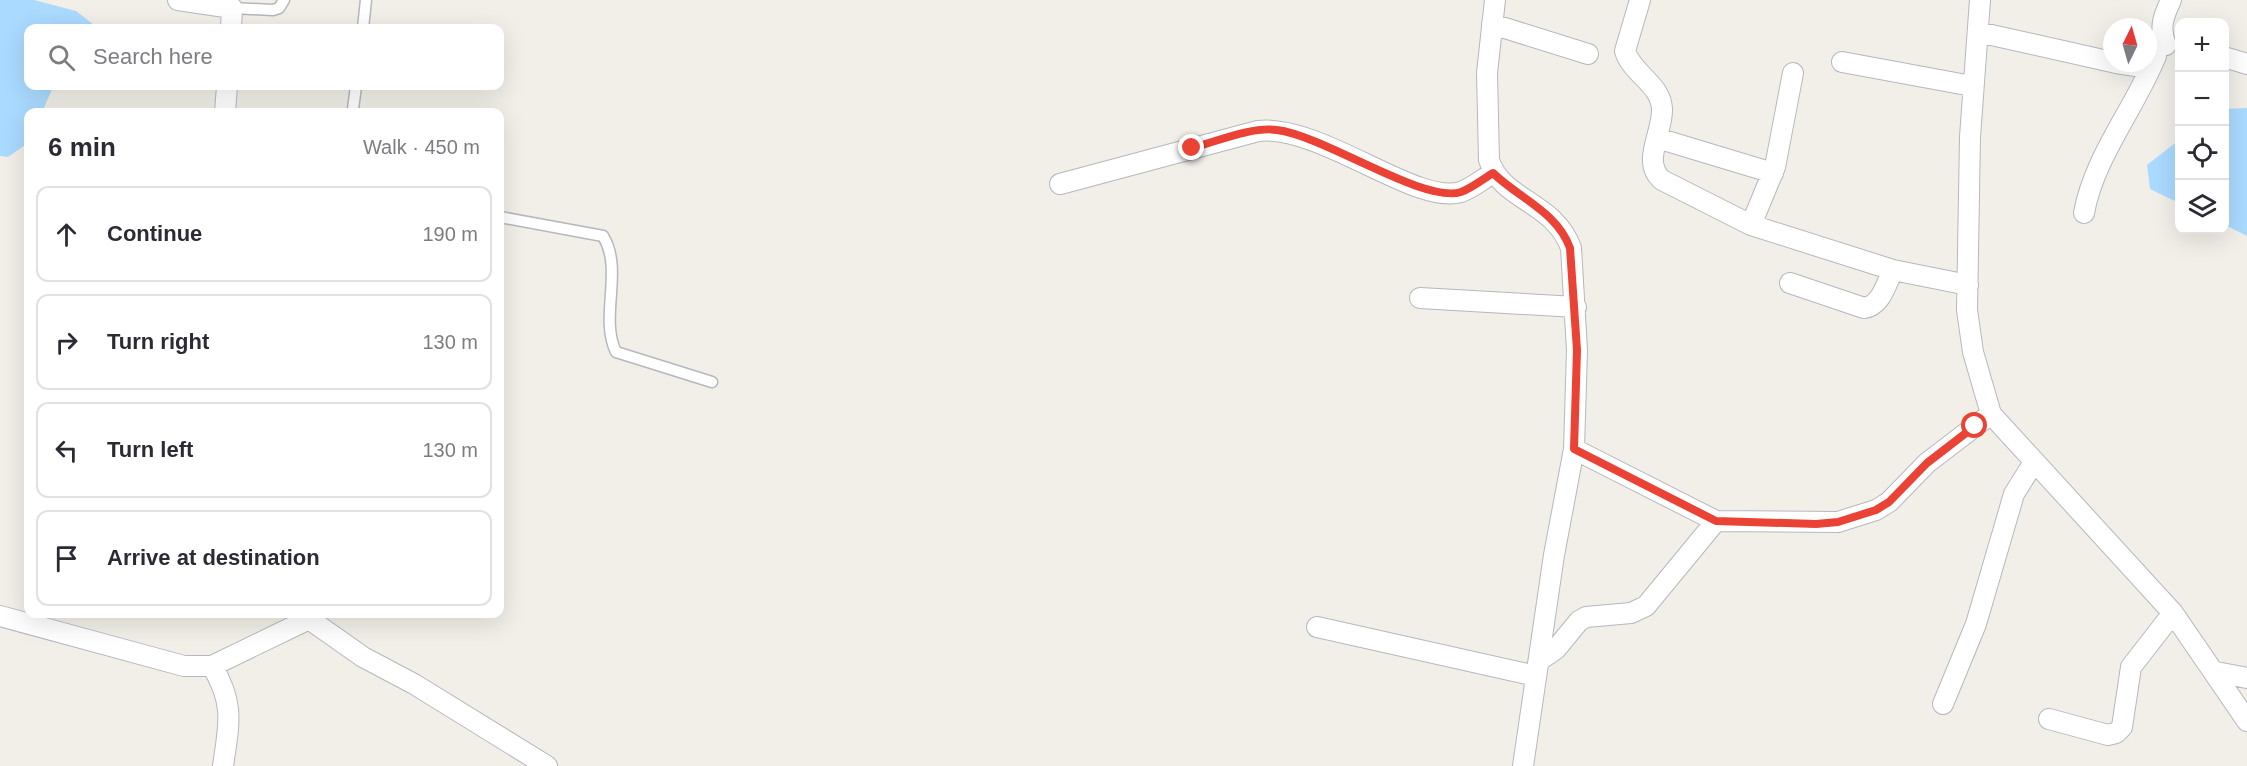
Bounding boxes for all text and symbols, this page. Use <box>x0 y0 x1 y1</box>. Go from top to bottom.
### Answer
north arrow <box>2103 18 2157 72</box>
map controls <box>2175 18 2229 234</box>
button: + <box>2175 18 2229 72</box>
search box <box>24 24 504 90</box>
icon: search <box>45 41 78 74</box>
text: Search here <box>93 44 213 69</box>
button: − <box>2175 72 2229 126</box>
button: locate <box>2175 126 2229 180</box>
text: 6 min <box>48 132 116 162</box>
route end <box>1178 134 1204 160</box>
text: Walk · 450 m <box>363 136 480 158</box>
button: layers <box>2175 180 2229 234</box>
icon: ahead <box>50 218 83 251</box>
text: Continue <box>107 221 202 246</box>
text: 190 m <box>422 223 478 245</box>
icon: right <box>50 326 83 359</box>
text: Turn right <box>107 329 209 354</box>
text: 130 m <box>422 331 478 353</box>
route start <box>1961 412 1987 438</box>
icon: left <box>50 434 83 467</box>
text: Turn left <box>107 437 193 462</box>
text: 130 m <box>422 439 478 461</box>
icon: arrive <box>50 542 83 575</box>
text: Arrive at destination <box>107 545 320 570</box>

